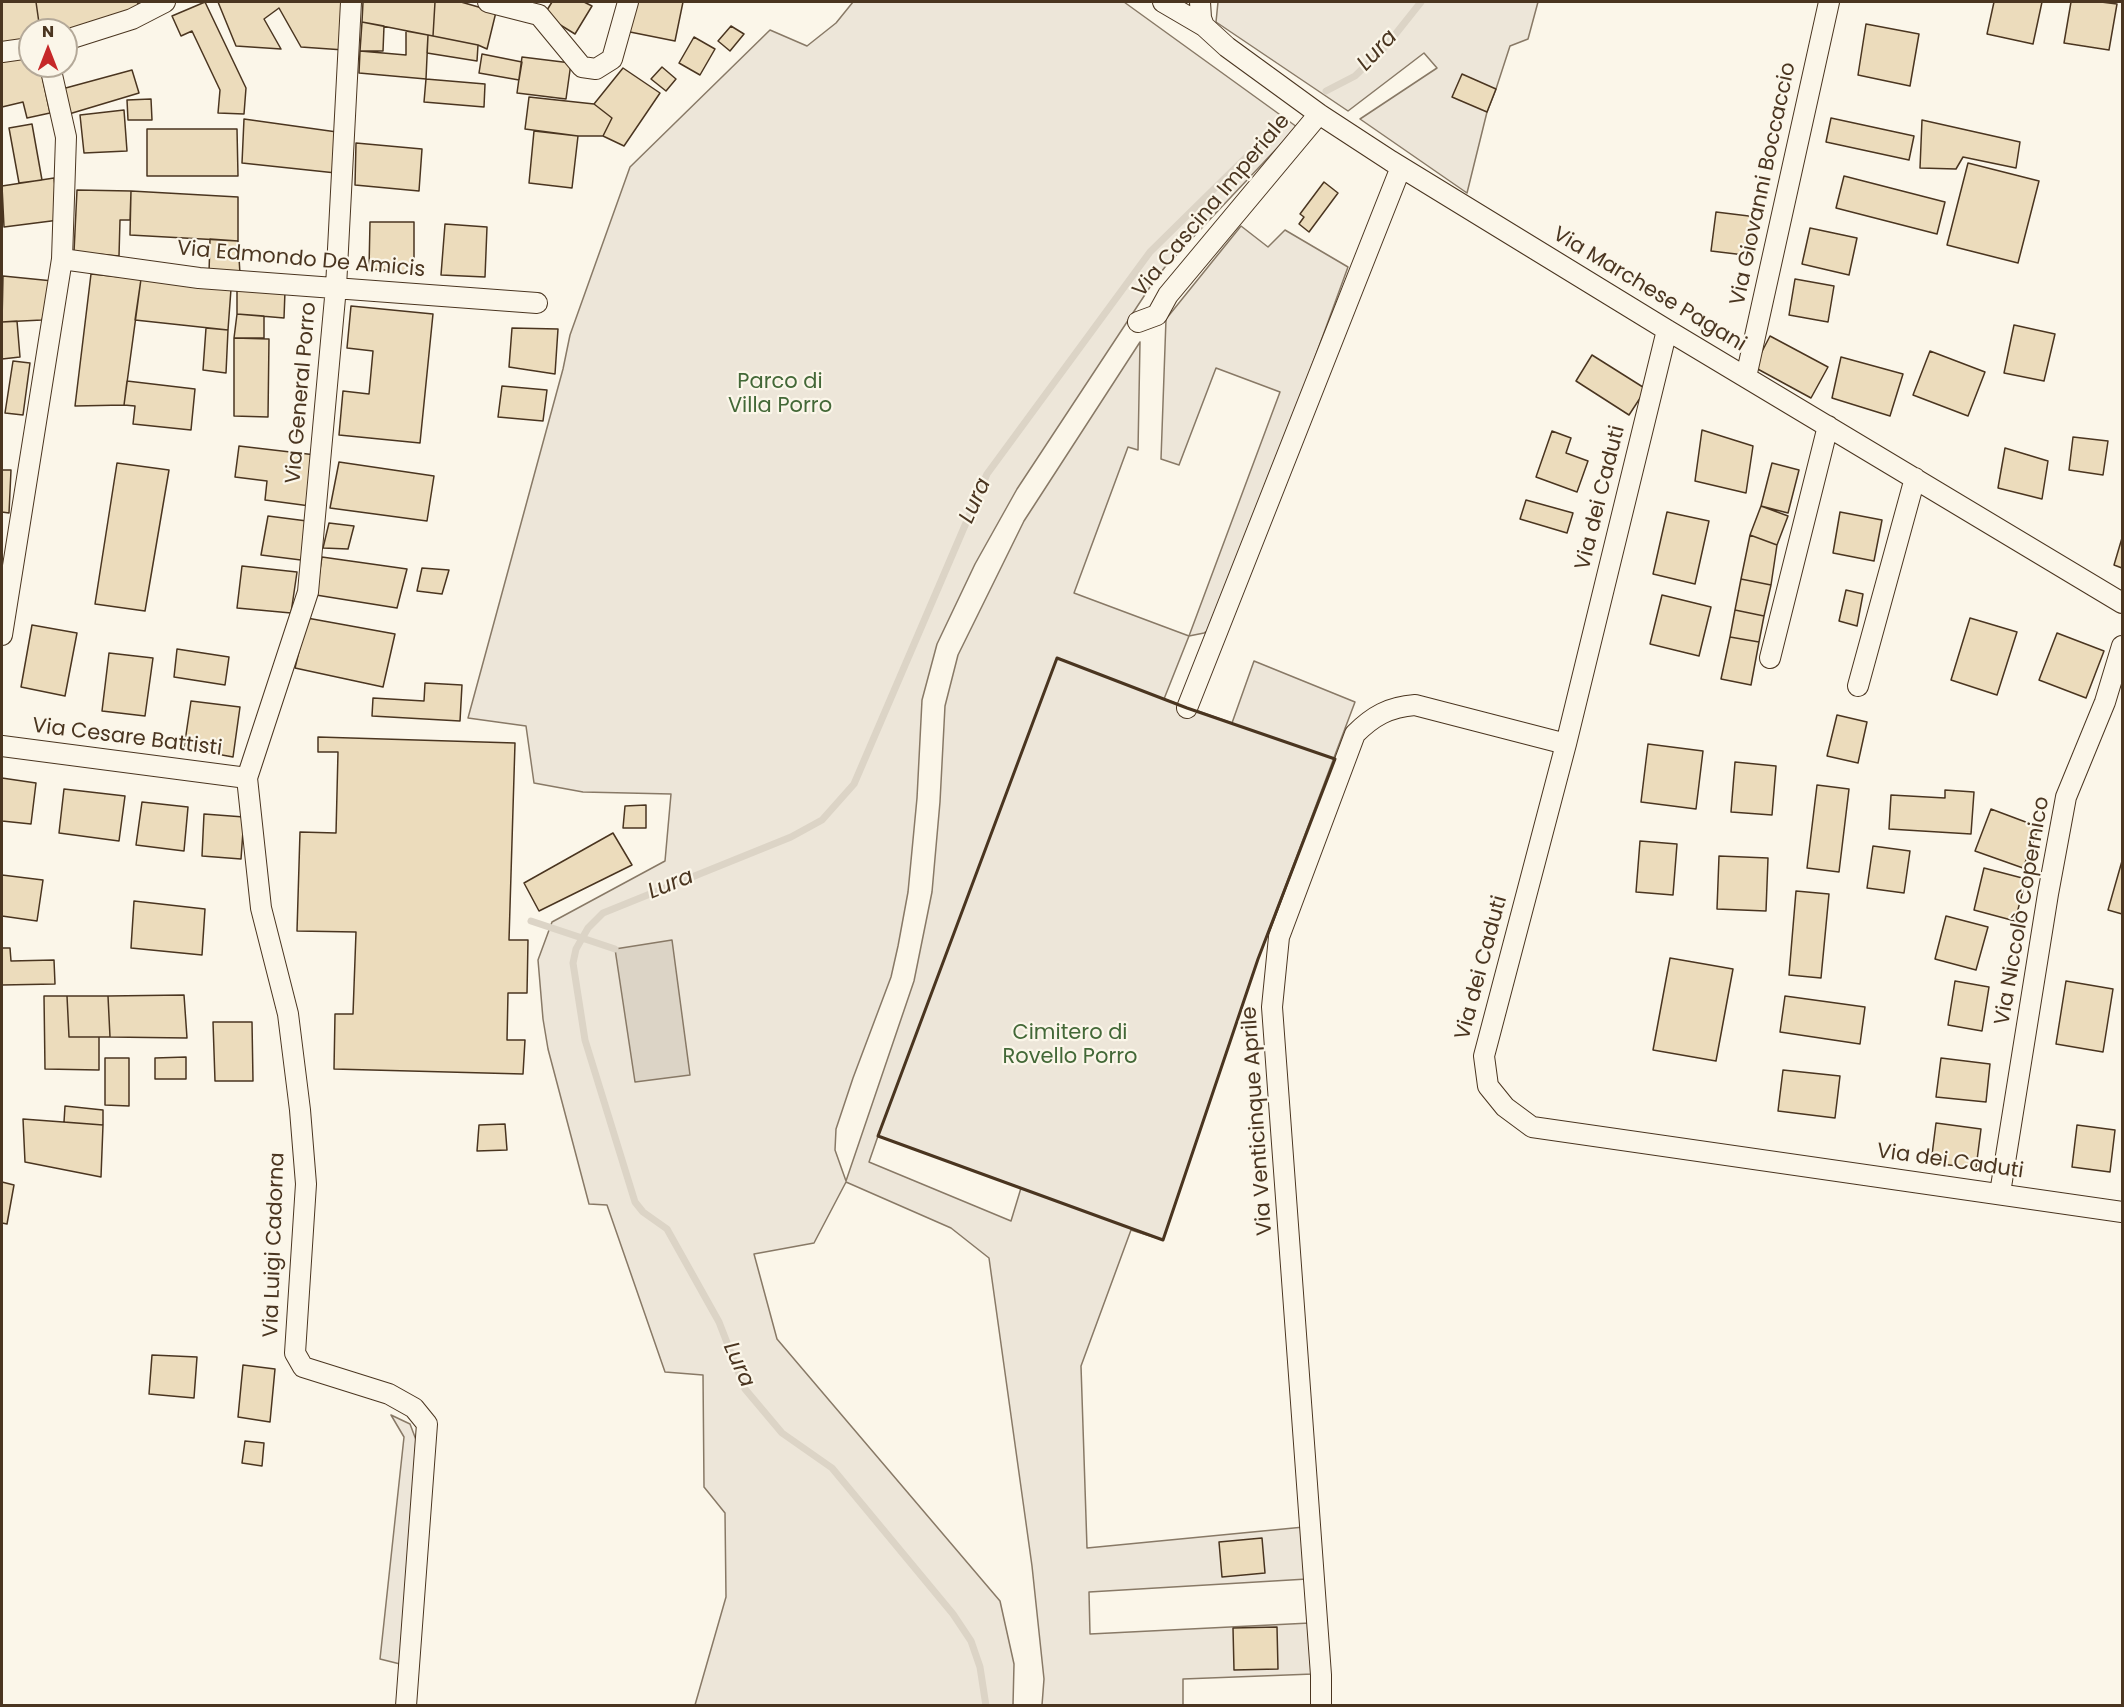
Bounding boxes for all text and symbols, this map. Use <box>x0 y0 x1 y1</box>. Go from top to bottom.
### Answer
north arrow <box>18 18 78 78</box>
text: N <box>42 20 54 43</box>
water label: Lura <box>1352 25 1404 77</box>
street label: Via Giovanni Boccaccio <box>1726 60 1802 308</box>
street label: Via Cascina Imperiale <box>1128 109 1296 303</box>
street label: Via Marchese Pagani <box>1548 222 1750 358</box>
street label: Via Edmondo De Amicis <box>176 237 426 283</box>
street label: Via General Porro <box>281 301 323 485</box>
park label: Parco di Villa Porro <box>728 370 832 420</box>
street label: Via dei Caduti <box>1571 423 1631 573</box>
water label: Lura <box>954 474 998 528</box>
street label: Via Cesare Battisti <box>31 714 223 762</box>
street label: Via Niccolò Copernico <box>1990 795 2056 1027</box>
water label: Lura <box>644 864 698 906</box>
street label: Via dei Caduti <box>1451 893 1513 1043</box>
street label: Via Venticinque Aprile <box>1237 1006 1279 1236</box>
park label: Cimitero di Rovello Porro <box>1002 1021 1138 1071</box>
street label: Via dei Caduti <box>1875 1139 2025 1185</box>
street label: Via Luigi Cadorna <box>259 1152 291 1338</box>
water label: Lura <box>716 1338 760 1392</box>

